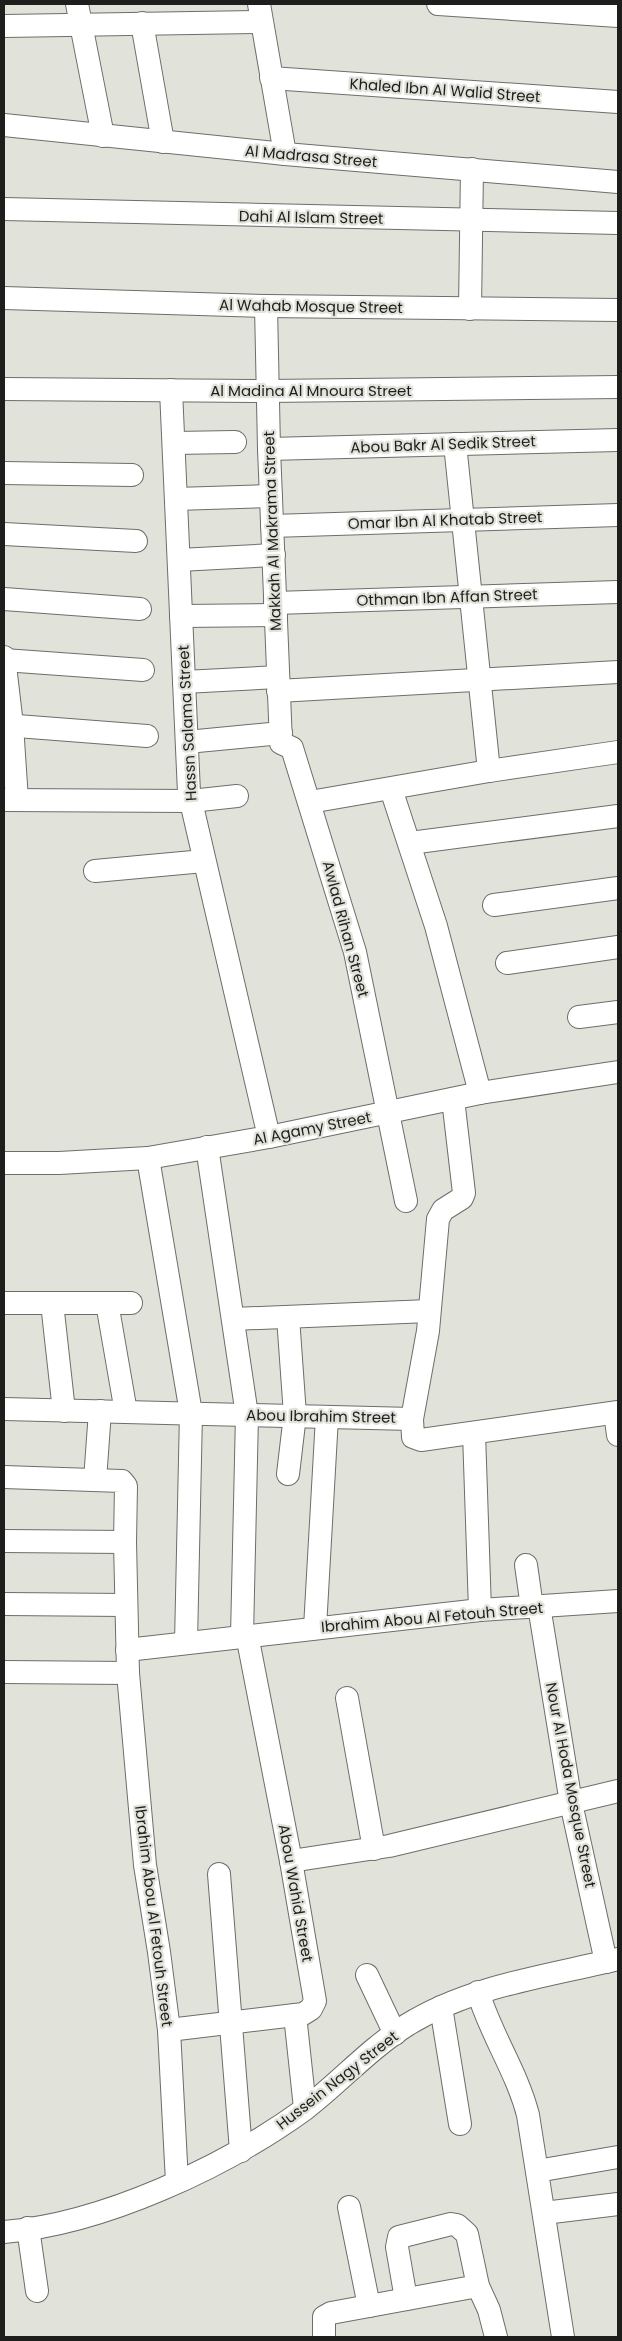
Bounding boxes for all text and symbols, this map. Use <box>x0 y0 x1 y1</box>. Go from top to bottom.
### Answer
street label: Khaled Ibn Al Walid Street <box>349 73 541 107</box>
street label: Al Madrasa Street <box>244 140 378 172</box>
street label: Dahi Al Islam Street <box>239 205 383 229</box>
street label: Al Wahab Mosque Street <box>219 294 403 318</box>
street label: Al Madina Al Mnoura Street <box>210 380 412 401</box>
street label: Abou Bakr Al Sedik Street <box>350 430 536 458</box>
street label: Makkah Al Makrama Street <box>258 431 286 631</box>
street label: Omar Ibn Al Khatab Street <box>347 506 543 534</box>
street label: Othman Ibn Affan Street <box>356 583 538 611</box>
street label: Hassn Salama Street <box>172 645 202 801</box>
street label: Awlad Rihan Street <box>318 858 374 1000</box>
street label: Al Agamy Street <box>251 1106 373 1150</box>
street label: Abou Ibrahim Street <box>246 1404 396 1428</box>
street label: Ibrahim Abou Al Fetouh Street <box>320 1597 544 1637</box>
street label: Nour Al Hoda Mosque Street <box>541 1681 601 1889</box>
street label: Ibrahim Abou Al Fetouh Street <box>130 1804 178 2028</box>
street label: Abou Wahid Street <box>274 1822 318 1964</box>
street label: Hussein Nagy Street <box>272 2026 402 2134</box>

